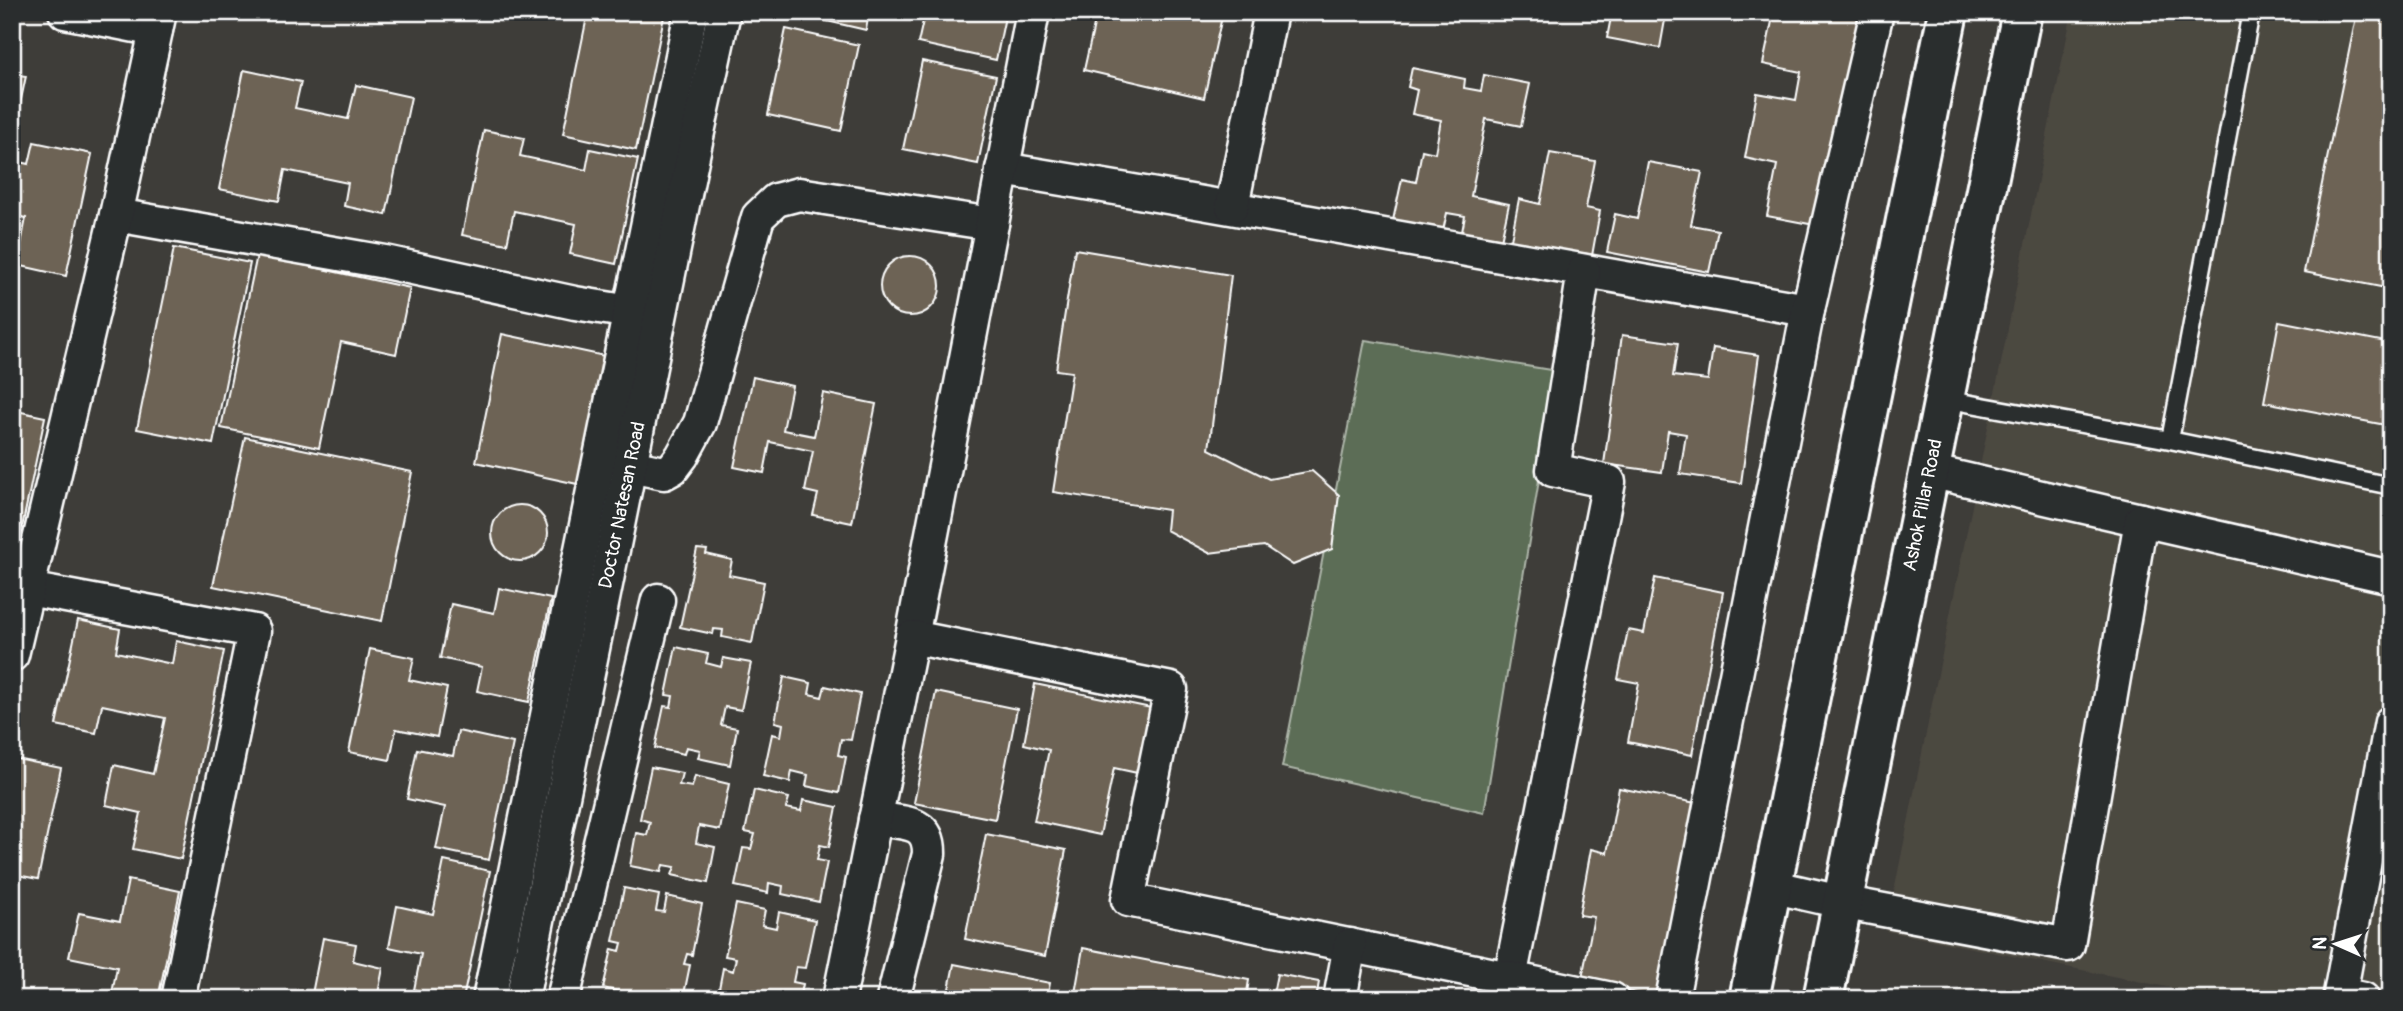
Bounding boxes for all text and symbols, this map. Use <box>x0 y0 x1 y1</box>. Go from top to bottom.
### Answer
street label: Doctor Natesan Road <box>593 419 651 591</box>
street label: Ashok Pillar Road <box>1898 437 1948 573</box>
north arrow <box>2302 909 2372 979</box>
text: N <box>2308 936 2332 950</box>

